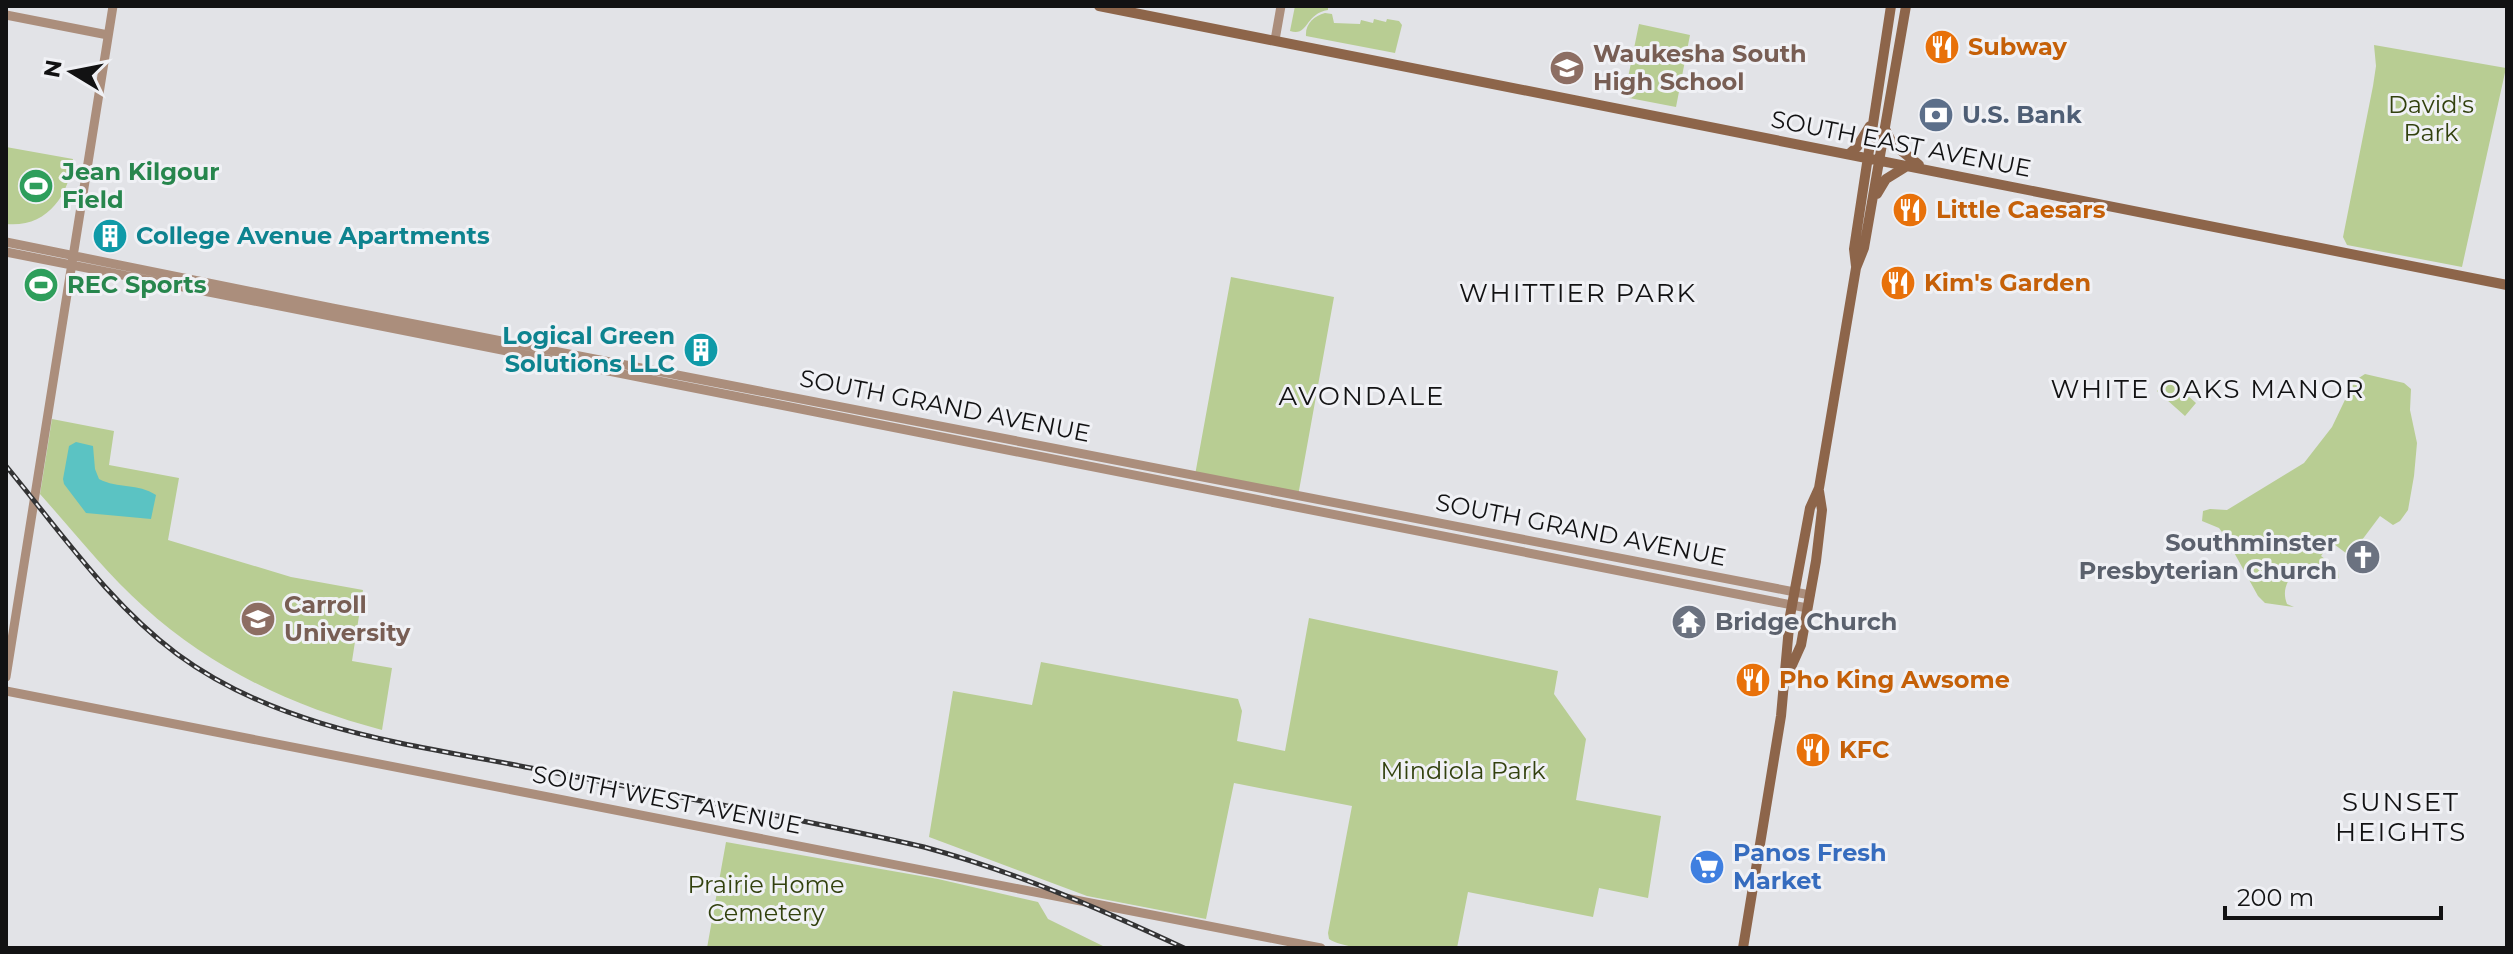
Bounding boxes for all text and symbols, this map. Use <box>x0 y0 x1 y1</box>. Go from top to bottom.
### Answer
restaurant icon: Subway <box>1923 28 1961 66</box>
north arrow <box>32 32 112 112</box>
place label: Subway <box>1968 32 2068 61</box>
place label: Waukesha South High School <box>1593 39 1807 96</box>
school or university icon: Waukesha South High School <box>1548 49 1586 87</box>
text: N <box>38 58 68 80</box>
park label: David's Park <box>2388 90 2474 147</box>
bank icon: U.S. Bank <box>1917 96 1955 134</box>
place label: U.S. Bank <box>1962 100 2082 129</box>
street label: SOUTH EAST AVENUE <box>1769 104 2034 183</box>
place label: Jean Kilgour Field <box>61 157 220 214</box>
sports icon: Jean Kilgour Field <box>17 167 55 205</box>
restaurant icon: Little Caesars <box>1891 191 1929 229</box>
place label: Little Caesars <box>1936 195 2106 224</box>
building icon: College Avenue Apartments <box>91 217 129 255</box>
place label: College Avenue Apartments <box>136 221 490 250</box>
restaurant icon: Kim's Garden <box>1879 264 1917 302</box>
sports icon: REC Sports <box>22 266 60 304</box>
place label: Kim's Garden <box>1924 268 2091 297</box>
place label: REC Sports <box>67 270 207 299</box>
district label: WHITTIER PARK <box>1459 277 1697 309</box>
place label: Logical Green Solutions LLC <box>502 321 675 378</box>
building icon: Logical Green Solutions LLC <box>682 331 720 369</box>
street label: SOUTH GRAND AVENUE <box>797 363 1093 448</box>
district label: WHITE OAKS MANOR <box>2051 373 2365 405</box>
district label: AVONDALE <box>1279 380 1445 412</box>
street label: SOUTH GRAND AVENUE <box>1433 487 1729 572</box>
place label: Southminster Presbyterian Church <box>2079 528 2337 585</box>
church icon: Southminster Presbyterian Church <box>2344 538 2382 576</box>
place label: Carroll University <box>284 590 411 647</box>
school or university icon: Carroll University <box>239 600 277 638</box>
temple icon: Bridge Church <box>1670 603 1708 641</box>
place label: Bridge Church <box>1715 607 1897 636</box>
restaurant icon: Pho King Awsome <box>1734 661 1772 699</box>
place label: Pho King Awsome <box>1779 665 2010 694</box>
restaurant icon: KFC <box>1794 731 1832 769</box>
place label: KFC <box>1839 735 1889 764</box>
park label: Mindiola Park <box>1380 756 1546 785</box>
street label: SOUTH WEST AVENUE <box>530 759 804 840</box>
district label: SUNSET HEIGHTS <box>2335 786 2467 848</box>
place label: Panos Fresh Market <box>1733 838 1887 895</box>
supermarket icon: Panos Fresh Market <box>1688 848 1726 886</box>
park label: Prairie Home Cemetery <box>687 870 845 927</box>
scale bar <box>2225 870 2441 920</box>
text: 200 m <box>2237 883 2314 912</box>

